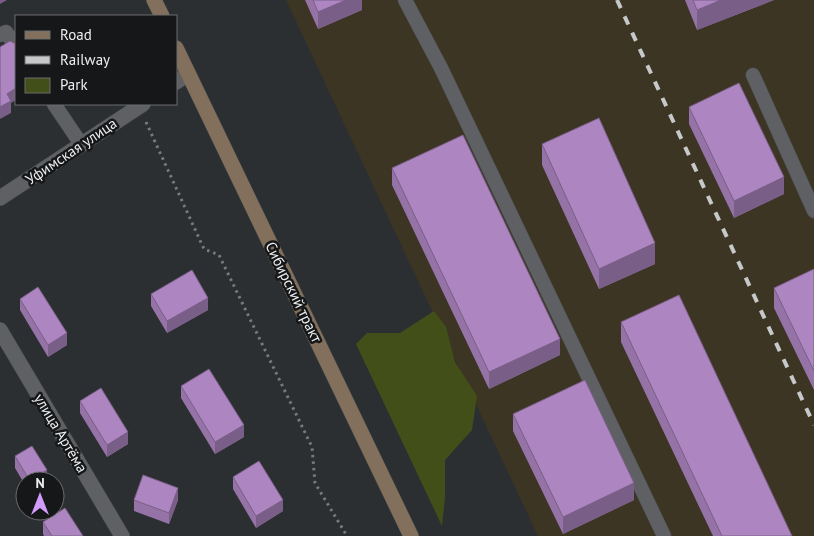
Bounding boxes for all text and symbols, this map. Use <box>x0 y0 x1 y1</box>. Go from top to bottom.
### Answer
legend <box>15 15 178 105</box>
text: Road <box>60 25 92 44</box>
text: Railway <box>60 50 110 69</box>
text: Park <box>60 75 88 94</box>
street label: Уфимская улица <box>22 113 120 189</box>
street label: Сибирский тракт <box>261 239 327 346</box>
street label: улица Артёма <box>30 390 92 476</box>
north arrow <box>15 471 65 521</box>
text: N <box>35 474 45 492</box>

